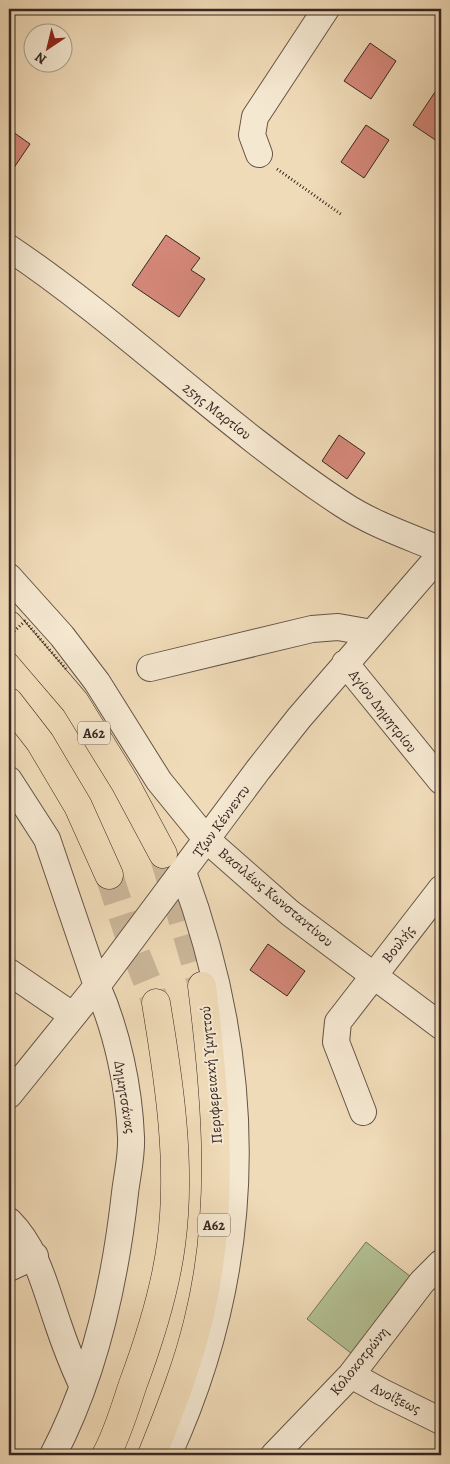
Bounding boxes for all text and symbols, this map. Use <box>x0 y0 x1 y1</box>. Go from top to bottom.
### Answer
north arrow <box>22 22 72 72</box>
text: N <box>31 48 50 69</box>
street label: 25ης Μαρτίου <box>178 378 256 444</box>
street label: Αγίου Δημητρίου <box>344 665 422 757</box>
road number: Α62 <box>78 721 110 744</box>
street label: Τζων Κέννεντυ <box>188 780 254 861</box>
street label: Βασιλέως Κωνσταντίνου <box>214 843 338 951</box>
street label: Βουλής <box>377 921 419 967</box>
street label: Περιφερειακή Υμηττού <box>195 1005 227 1145</box>
street label: Δημητσάνας <box>109 1059 141 1135</box>
road number: Α62 <box>198 1214 230 1236</box>
street label: Κολοκοτρώνη <box>325 1322 393 1400</box>
street label: Ανοίξεως <box>367 1377 424 1419</box>

